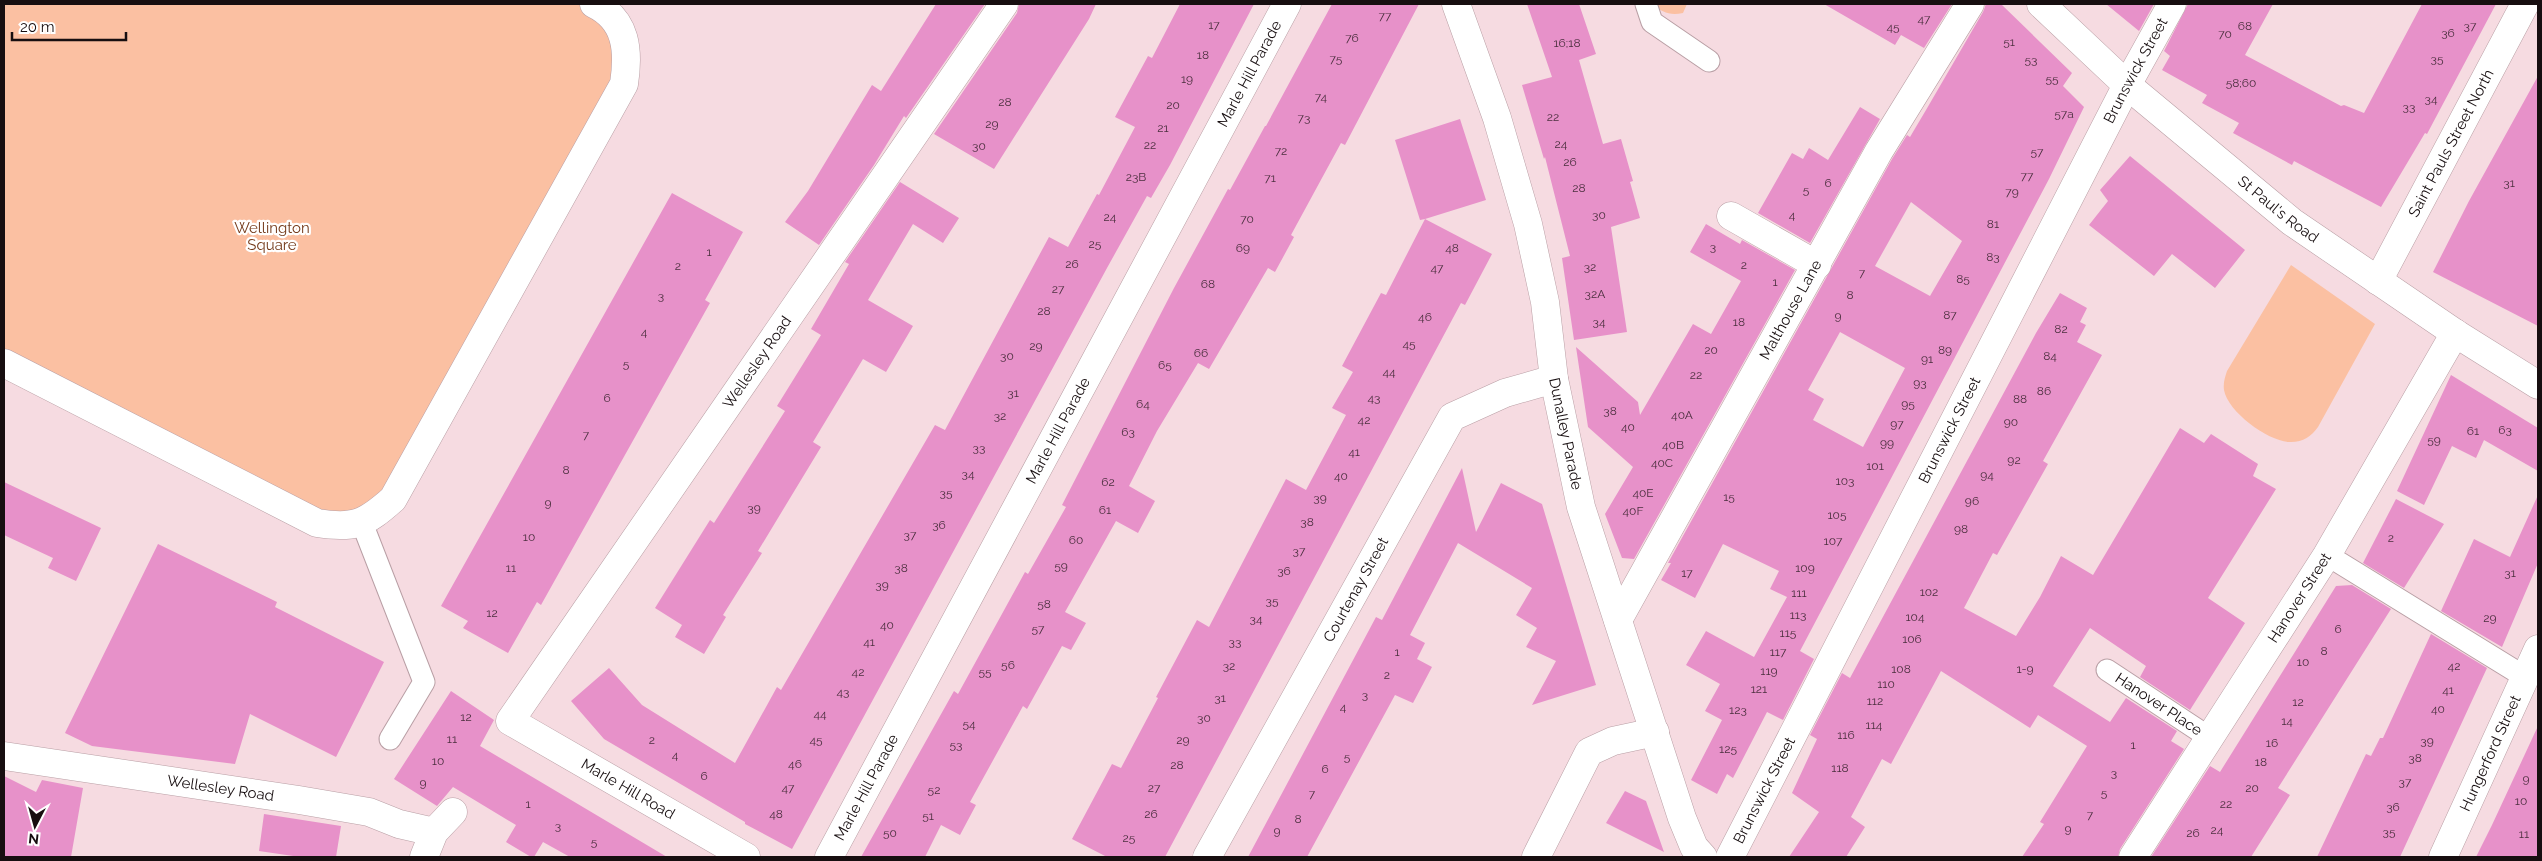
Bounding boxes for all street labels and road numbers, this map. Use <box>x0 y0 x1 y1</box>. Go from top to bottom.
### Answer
street label: Brunswick Street <box>2100 15 2172 126</box>
street label: Marle Hill Parade <box>1214 17 1286 130</box>
street label: Saint Pauls Street North <box>2405 66 2498 220</box>
street label: St Paul's Road <box>2234 172 2322 247</box>
street label: Malthouse Lane <box>1756 257 1826 363</box>
street label: Wellesley Road <box>719 313 795 412</box>
street label: Marle Hill Parade <box>1022 374 1094 487</box>
street label: Brunswick Street <box>1915 374 1984 486</box>
street label: Dunalley Parade <box>1545 376 1586 492</box>
street label: Courtenay Street <box>1320 534 1392 645</box>
street label: Hanover Street <box>2264 549 2335 646</box>
street label: Hanover Place <box>2112 669 2206 739</box>
street label: Hungerford Street <box>2456 692 2525 814</box>
street label: Marle Hill Parade <box>830 731 902 844</box>
street label: Brunswick Street <box>1729 734 1799 847</box>
street label: Marle Hill Road <box>578 755 678 823</box>
street label: Wellesley Road <box>166 771 275 805</box>

